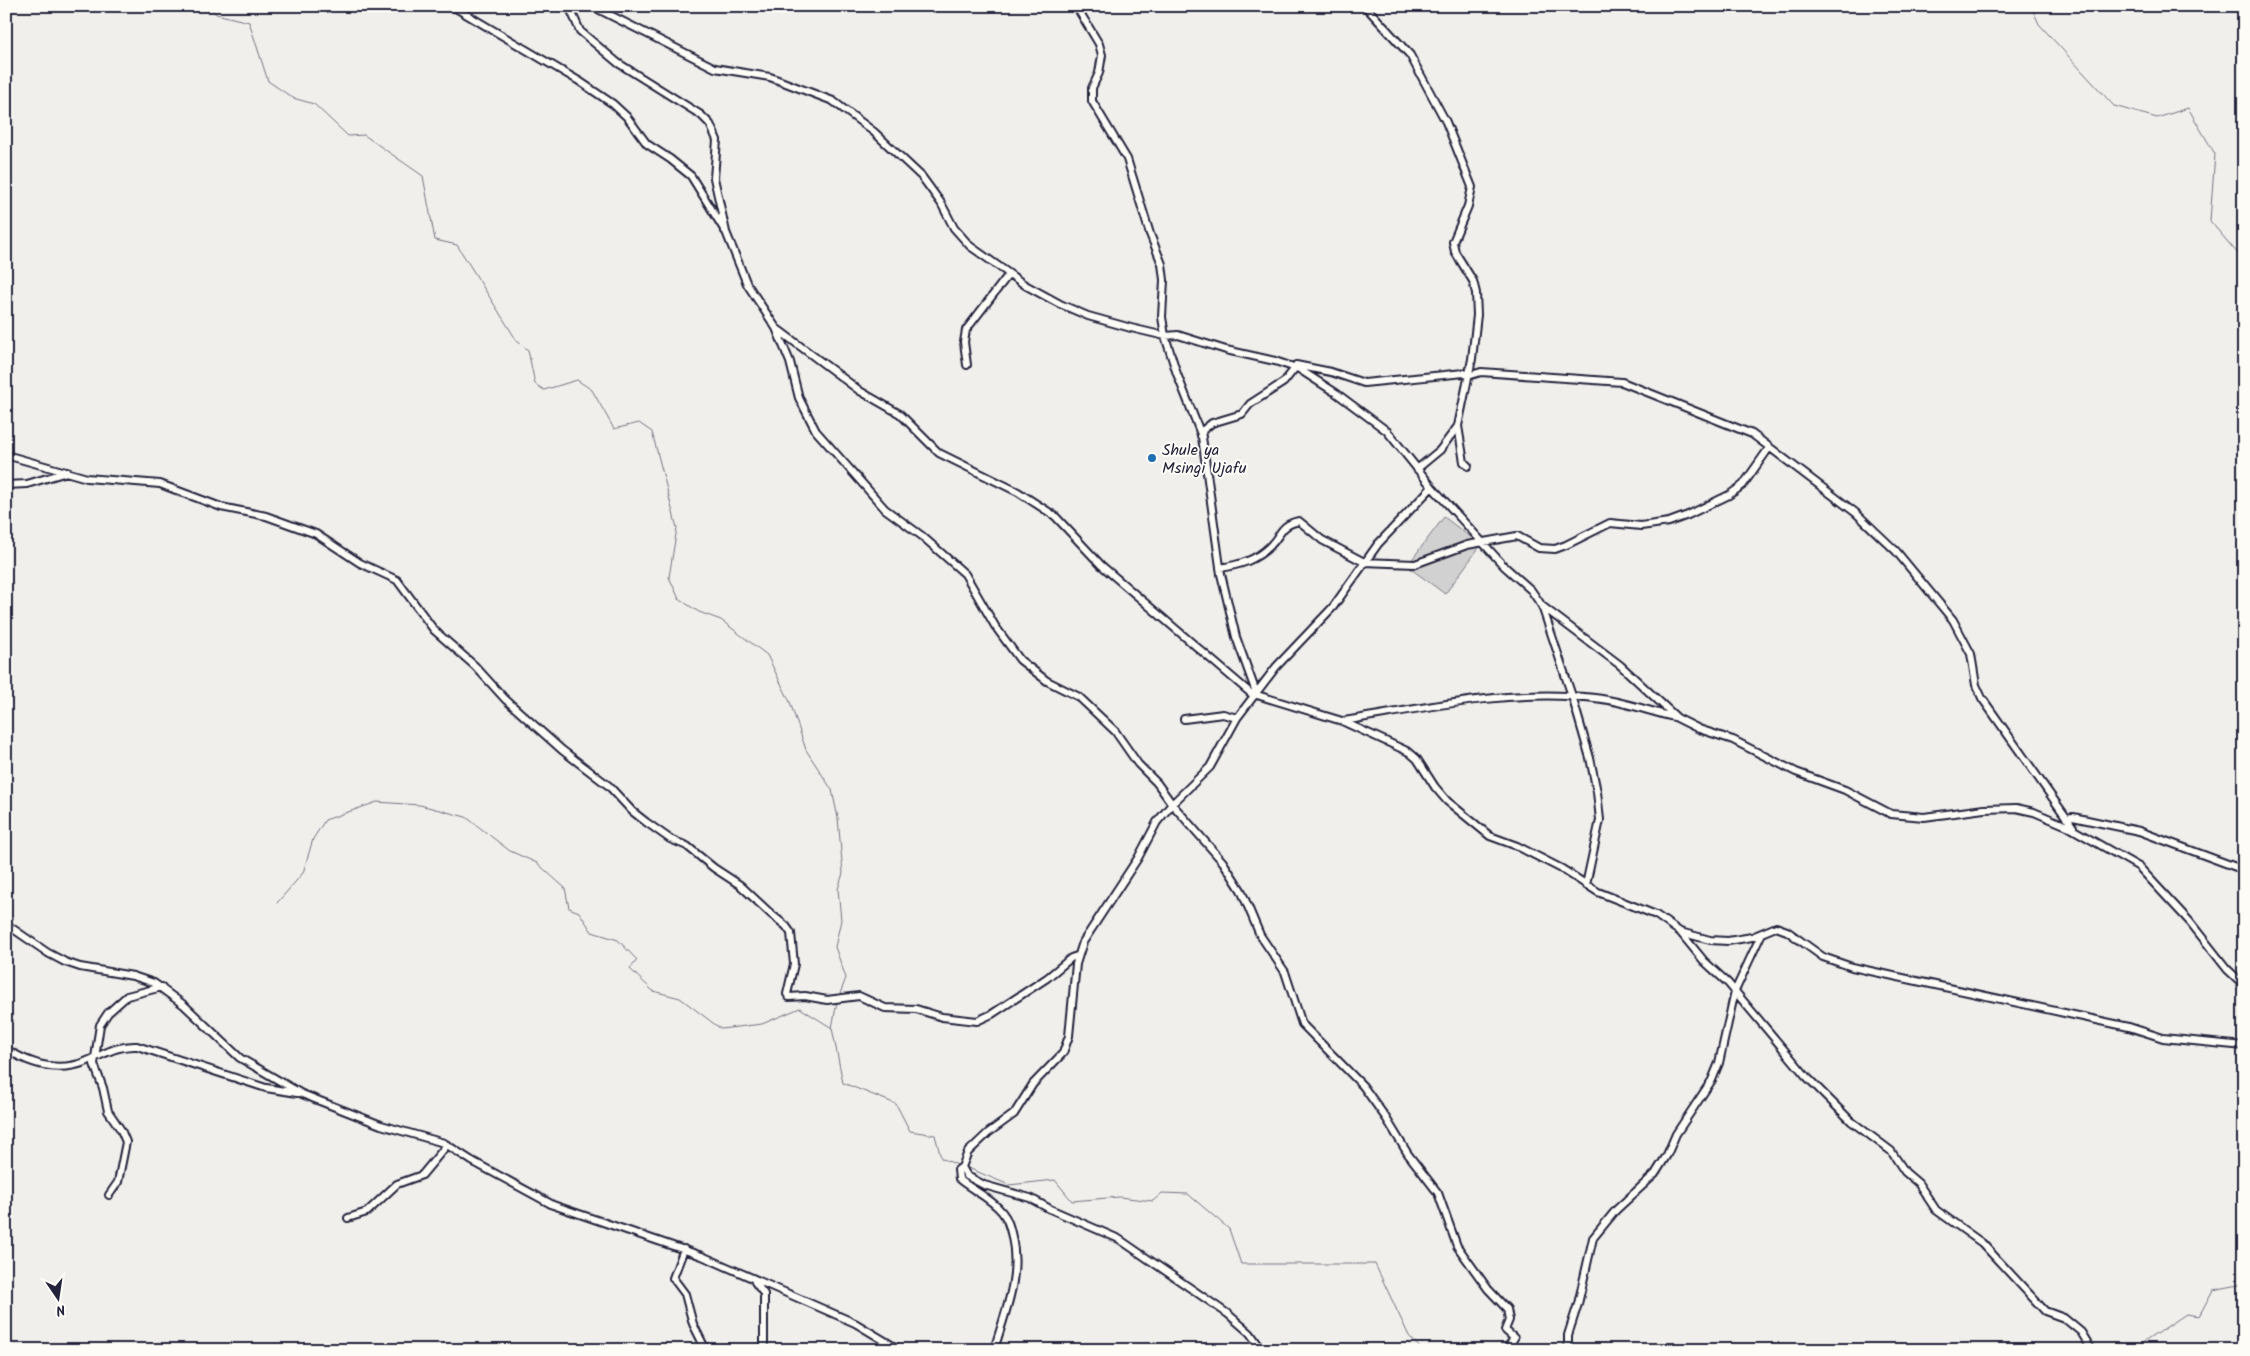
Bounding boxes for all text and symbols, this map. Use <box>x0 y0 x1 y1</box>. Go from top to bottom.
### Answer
place label: Shule ya Msingi Ujafu <box>1162 438 1247 481</box>
marker: Shule ya Msingi Ujafu <box>1146 452 1158 464</box>
north arrow <box>32 1274 82 1324</box>
text: N <box>54 1298 67 1321</box>

